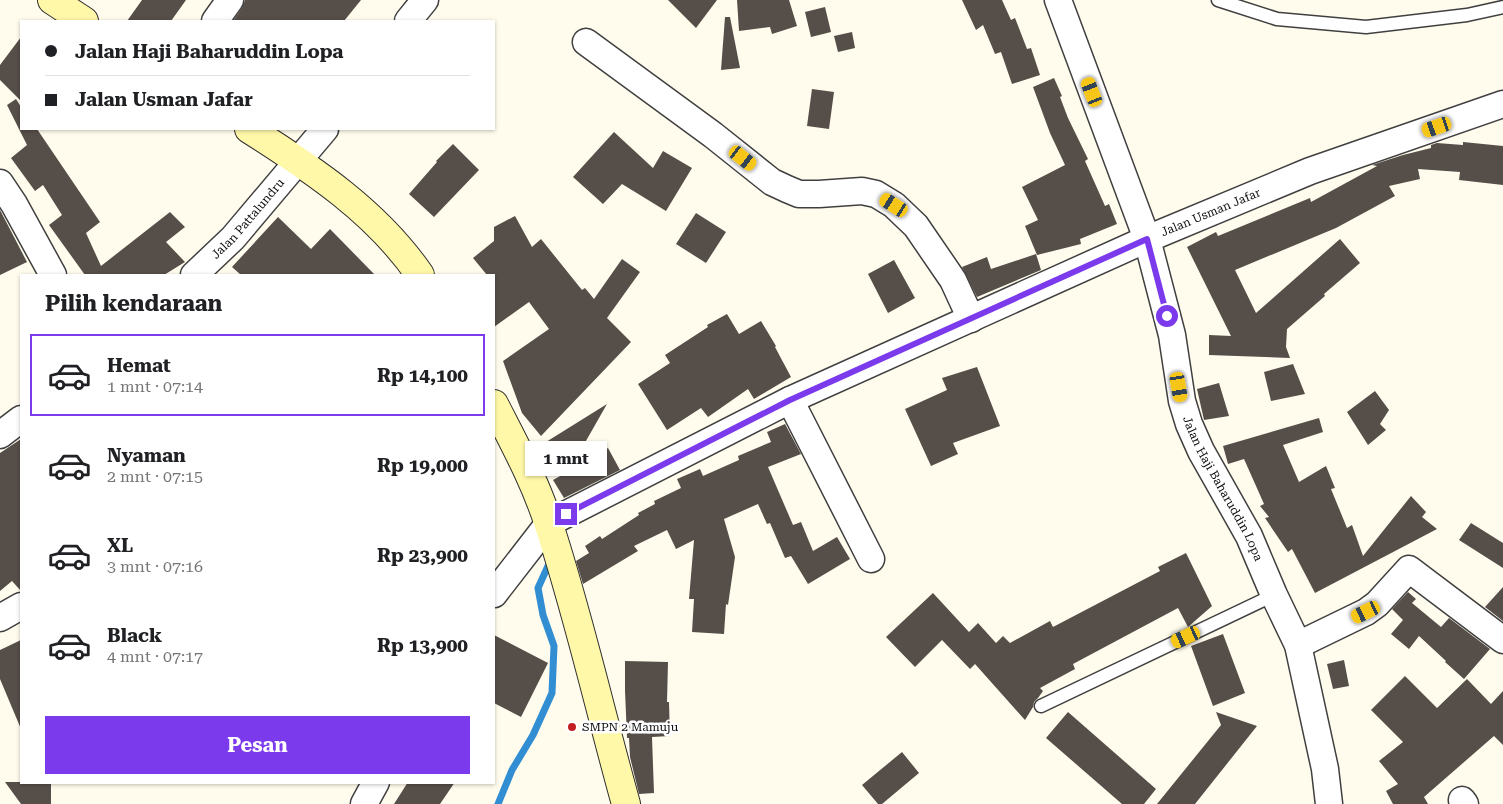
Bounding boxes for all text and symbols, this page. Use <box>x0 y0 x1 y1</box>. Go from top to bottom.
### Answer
text: Jalan Haji Baharuddin Lopa <box>75 40 344 63</box>
car <box>1079 75 1104 109</box>
text: Jalan Usman Jafar <box>75 88 253 111</box>
car <box>1420 115 1453 139</box>
car <box>726 143 759 173</box>
street label: Jalan Pattalundru <box>209 175 287 262</box>
street label: Jalan Usman Jafar <box>1159 185 1263 239</box>
car <box>877 191 910 219</box>
text: Pilih kendaraan <box>45 291 222 316</box>
route start <box>1156 305 1178 327</box>
icon: car <box>47 353 92 398</box>
text: Hemat <box>107 354 171 377</box>
text: Rp 14,100 <box>377 364 468 387</box>
car <box>1169 371 1188 403</box>
text: 1 mnt · 07:14 <box>107 377 203 396</box>
street label: Jalan Haji Baharuddin Lopa <box>1180 415 1266 564</box>
callout: 1 mnt <box>525 442 607 476</box>
icon: car <box>47 443 92 488</box>
text: Nyaman <box>107 444 186 467</box>
text: 1 mnt <box>543 449 589 468</box>
text: Rp 19,000 <box>377 454 468 477</box>
text: 2 mnt · 07:15 <box>107 467 203 486</box>
route end <box>555 503 577 525</box>
icon: car <box>47 533 92 578</box>
text: XL <box>107 534 133 557</box>
text: Rp 23,900 <box>377 544 468 567</box>
text: 3 mnt · 07:16 <box>107 557 203 576</box>
car <box>1349 599 1382 625</box>
icon: car <box>47 623 92 668</box>
text: Black <box>107 624 162 647</box>
car <box>1169 624 1202 650</box>
text: Rp 13,900 <box>377 634 468 657</box>
text: 4 mnt · 07:17 <box>107 647 203 666</box>
button: Pesan <box>45 716 470 774</box>
place label: SMPN 2 Mamuju <box>582 720 679 734</box>
marker: SMPN 2 Mamuju <box>566 721 578 733</box>

